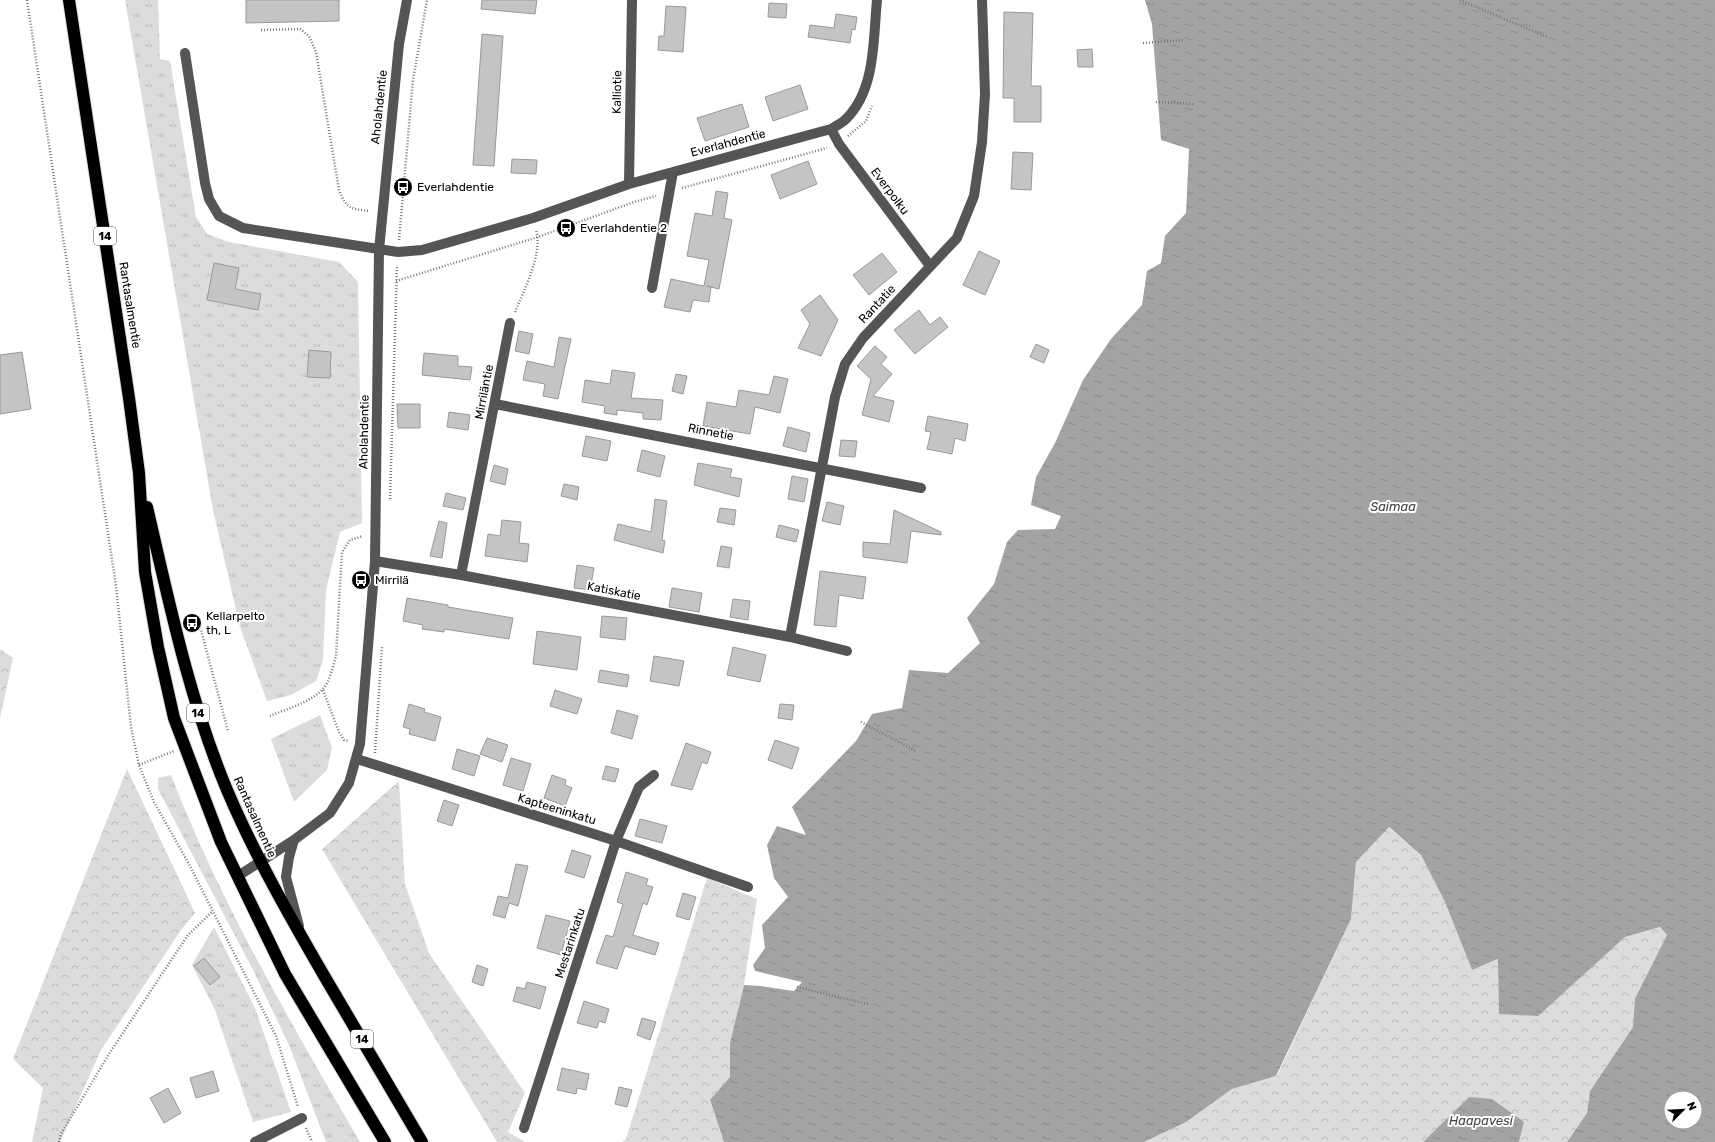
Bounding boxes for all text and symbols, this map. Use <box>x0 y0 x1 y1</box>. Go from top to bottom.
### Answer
street label: Aholahdentie <box>368 69 390 145</box>
street label: Kalliotie <box>610 70 624 114</box>
street label: Everlahdentie <box>689 126 767 160</box>
street label: Everpolku <box>868 165 912 217</box>
bus stop icon: Everlahdentie <box>392 176 414 198</box>
place label: Everlahdentie <box>417 180 494 194</box>
bus stop icon: Everlahdentie 2 <box>555 217 577 239</box>
place label: Everlahdentie 2 <box>580 221 667 235</box>
road number: 14 <box>94 227 116 245</box>
street label: Rantasalmentie <box>116 261 144 350</box>
street label: Rantatie <box>856 282 898 326</box>
street label: Mirriläntie <box>472 363 496 421</box>
street label: Aholahdentie <box>356 394 372 469</box>
street label: Rinnetie <box>687 421 735 443</box>
water label: Saimaa <box>1370 499 1416 514</box>
bus stop icon: Mirrilä <box>350 569 372 591</box>
place label: Mirrilä <box>375 573 409 587</box>
street label: Katiskatie <box>586 579 642 603</box>
place label: Kellarpelto th, L <box>206 609 265 637</box>
bus stop icon: Kellarpelto th, L <box>181 612 203 634</box>
road number: 14 <box>187 704 209 722</box>
street label: Rantasalmentie <box>231 774 279 860</box>
street label: Kapteeninkatu <box>516 790 598 828</box>
street label: Mestarinkatu <box>552 906 588 980</box>
road number: 14 <box>351 1030 373 1048</box>
north arrow <box>1663 1090 1703 1130</box>
text: N <box>1684 1100 1699 1112</box>
water label: Haapavesi <box>1449 1113 1514 1128</box>

